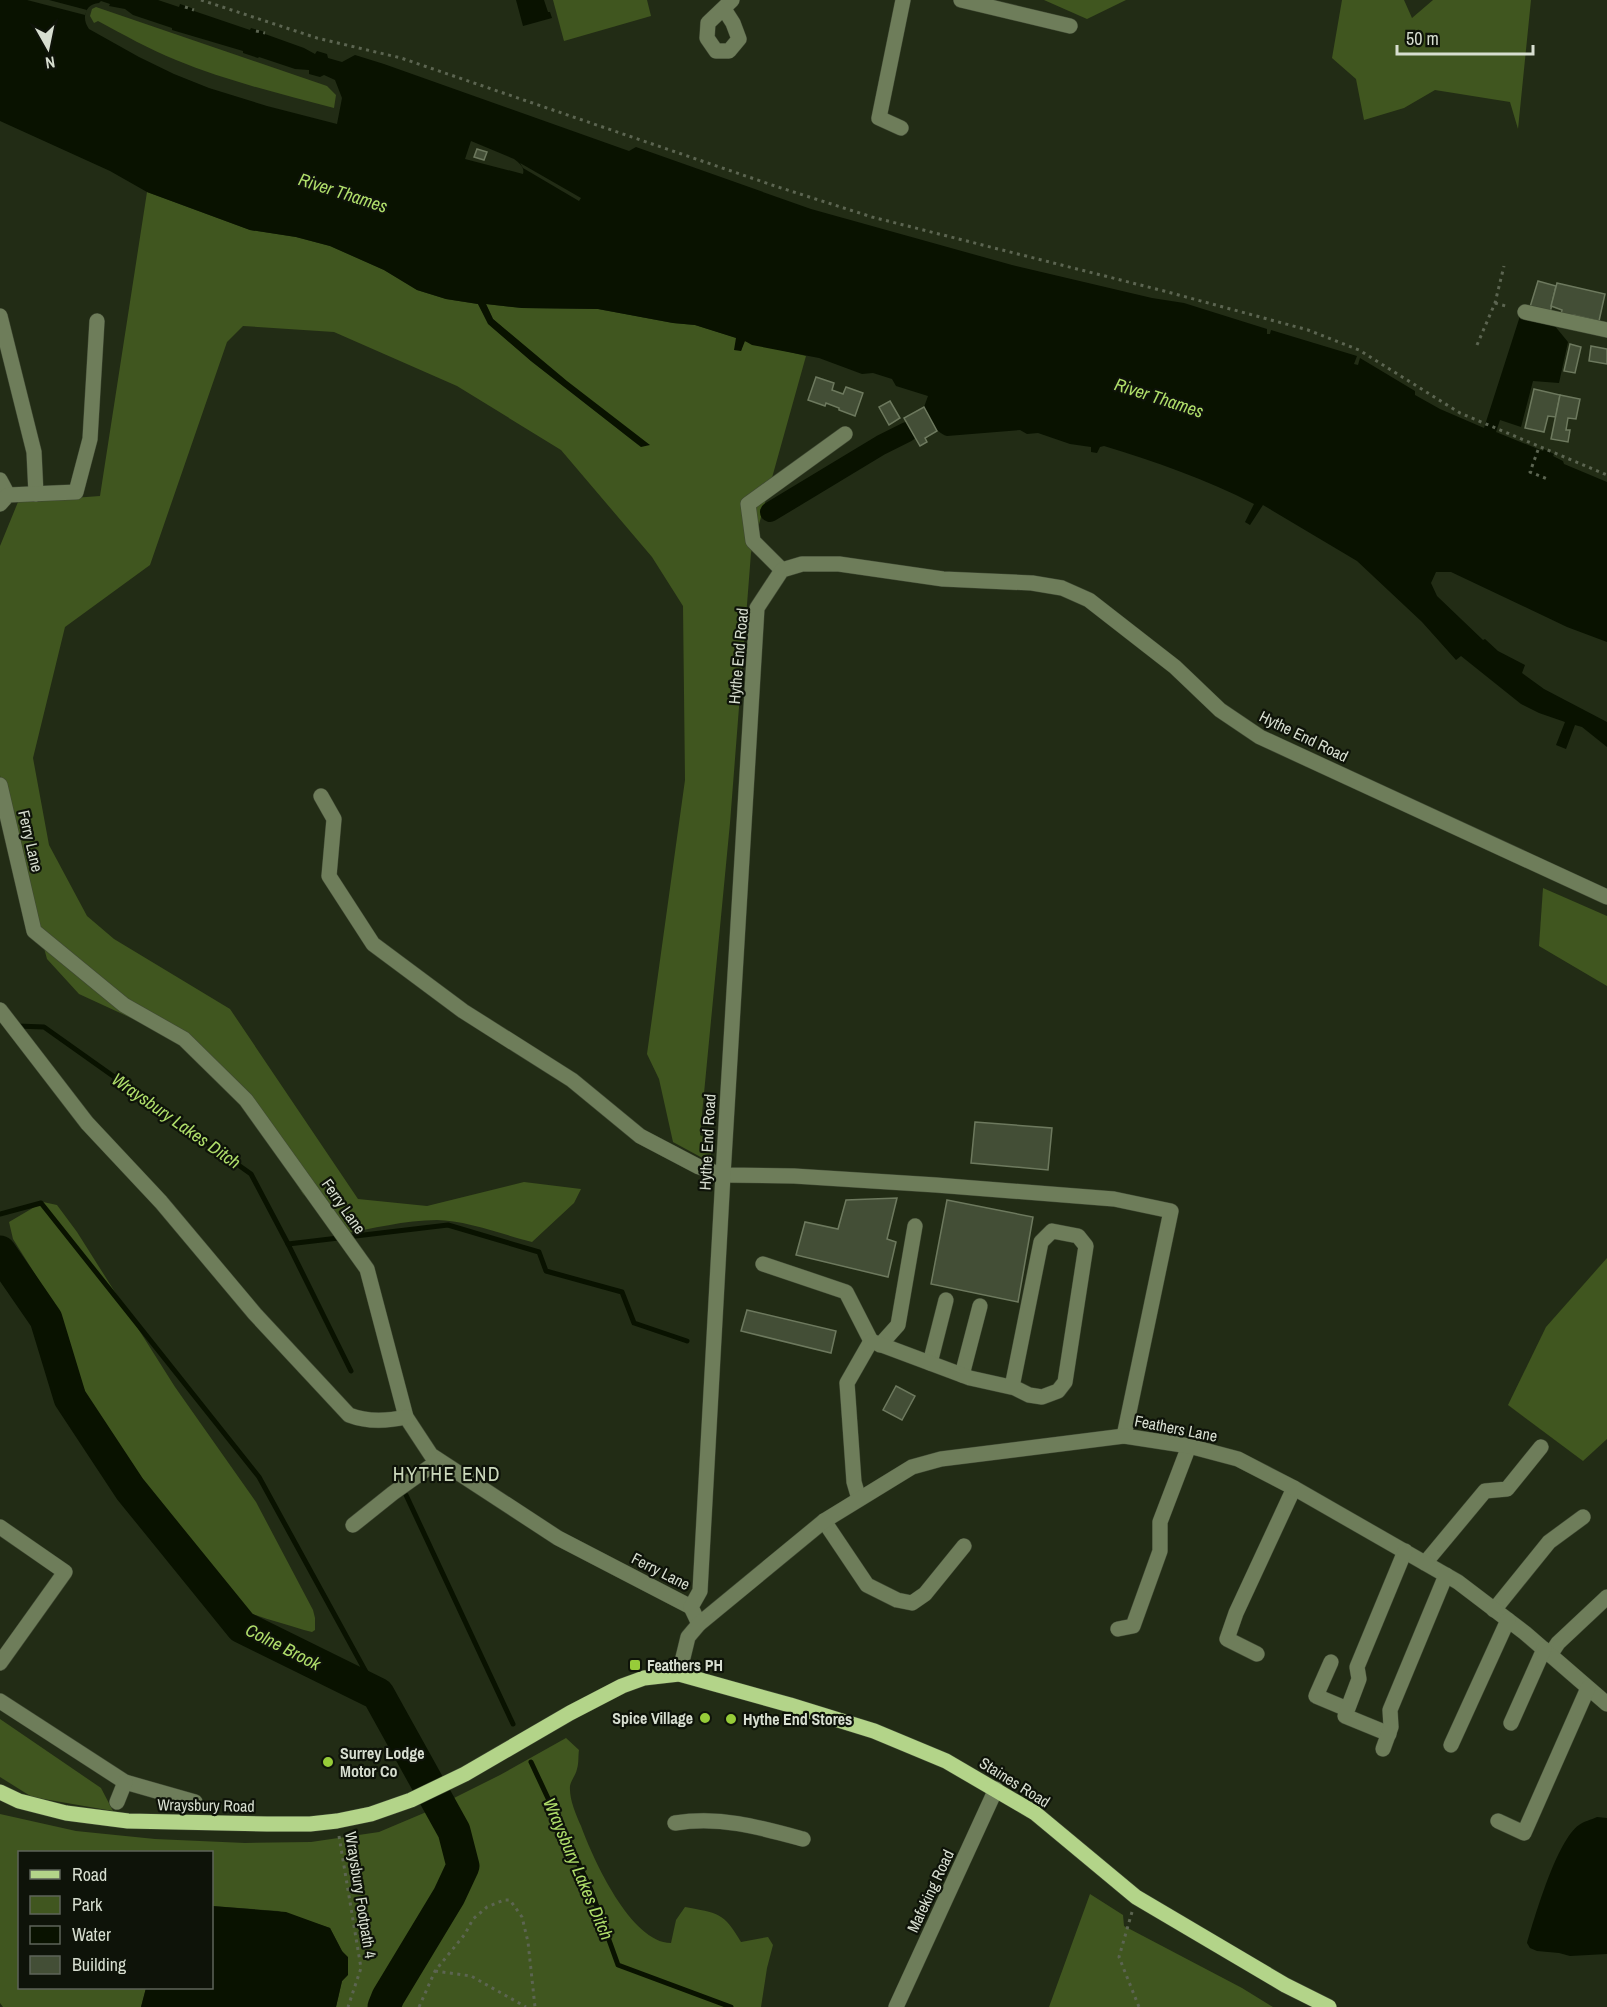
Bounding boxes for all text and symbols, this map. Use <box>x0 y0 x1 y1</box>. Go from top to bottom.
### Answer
north arrow <box>18 18 78 78</box>
scale bar <box>1397 18 1534 56</box>
text: 50 m <box>1406 26 1439 51</box>
text: N <box>44 51 57 74</box>
water label: River Thames <box>295 166 391 219</box>
water label: River Thames <box>1111 371 1207 424</box>
street label: Hythe End Road <box>723 607 753 705</box>
street label: Hythe End Road <box>1256 705 1352 767</box>
street label: Ferry Lane <box>13 808 49 874</box>
water label: Wraysbury Lakes Ditch <box>107 1067 246 1174</box>
street label: Hythe End Road <box>693 1093 721 1191</box>
street label: Ferry Lane <box>317 1174 371 1238</box>
street label: Feathers Lane <box>1133 1409 1219 1447</box>
district label: HYTHE END <box>393 1460 501 1487</box>
street label: Ferry Lane <box>628 1547 694 1595</box>
water label: Colne Brook <box>241 1617 326 1676</box>
place label: Feathers PH <box>647 1654 723 1676</box>
marker: Feathers PH <box>628 1658 642 1672</box>
place label: Spice Village <box>612 1707 693 1729</box>
place label: Hythe End Stores <box>743 1708 852 1730</box>
marker: Spice Village <box>698 1711 712 1725</box>
marker: Hythe End Stores <box>724 1712 738 1726</box>
place label: Surrey Lodge Motor Co <box>340 1742 425 1782</box>
street label: Staines Road <box>975 1752 1055 1812</box>
marker: Surrey Lodge Motor Co <box>321 1755 335 1769</box>
street label: Wraysbury Road <box>157 1793 255 1817</box>
water label: Wraysbury Lakes Ditch <box>537 1794 620 1944</box>
street label: Wraysbury Footpath 4 <box>340 1830 382 1960</box>
street label: Mafeking Road <box>901 1846 959 1936</box>
legend <box>18 1851 213 1989</box>
text: Road <box>72 1862 107 1887</box>
text: Park <box>72 1892 103 1917</box>
text: Water <box>72 1922 111 1947</box>
text: Building <box>72 1952 127 1977</box>

